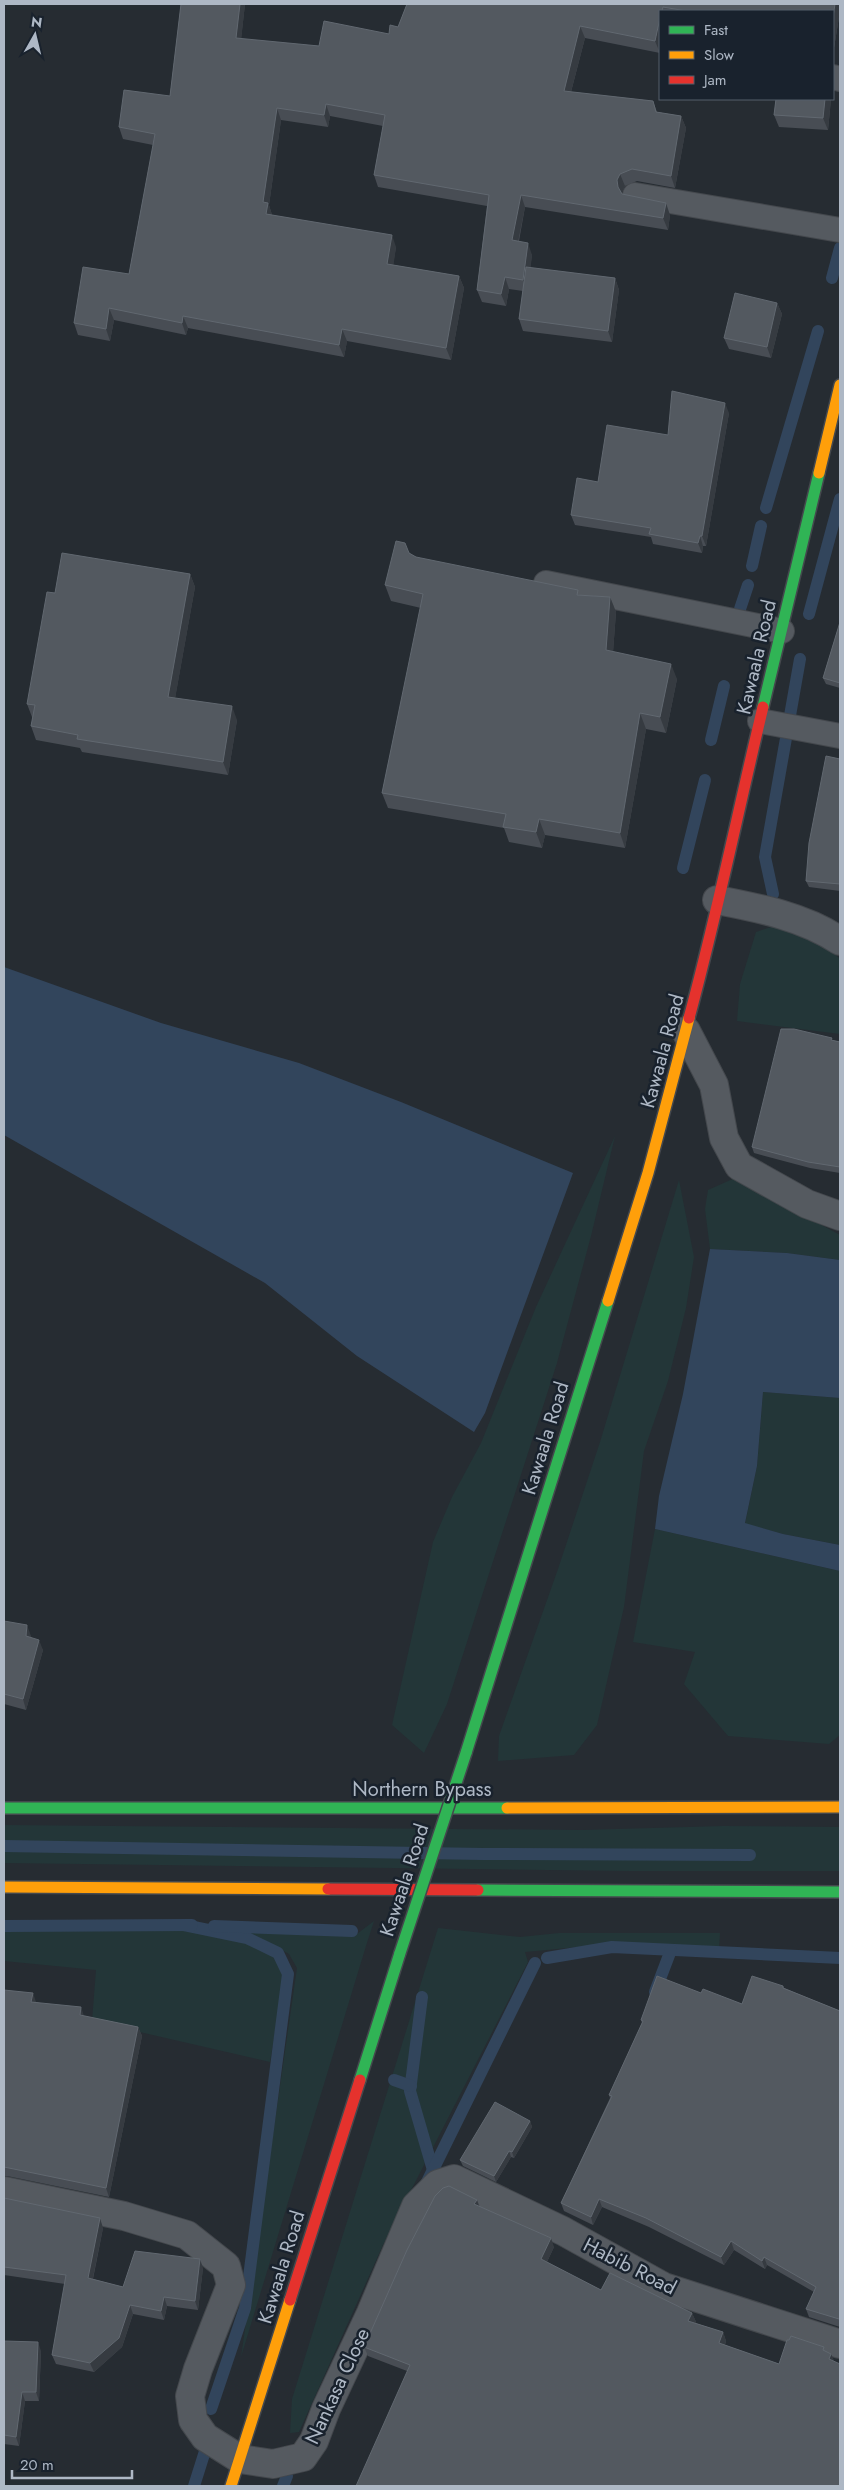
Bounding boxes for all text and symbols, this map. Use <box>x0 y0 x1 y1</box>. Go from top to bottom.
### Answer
north arrow <box>10 10 60 60</box>
legend <box>659 10 834 100</box>
text: N <box>30 11 44 33</box>
text: Fast <box>704 19 728 41</box>
text: Slow <box>704 44 735 66</box>
text: Jam <box>702 69 727 91</box>
street label: Kawaala Road <box>729 597 784 717</box>
street label: Kawaala Road <box>633 991 692 1111</box>
street label: Kawaala Road <box>515 1378 576 1498</box>
street label: Northern Bypass <box>352 1775 492 1804</box>
street label: Kawaala Road <box>373 1820 436 1940</box>
street label: Kawaala Road <box>251 2207 312 2327</box>
street label: Habib Road <box>578 2231 681 2302</box>
street label: Nankasa Close <box>298 2323 377 2449</box>
scale bar <box>12 2448 132 2480</box>
text: 20 m <box>20 2454 54 2476</box>

